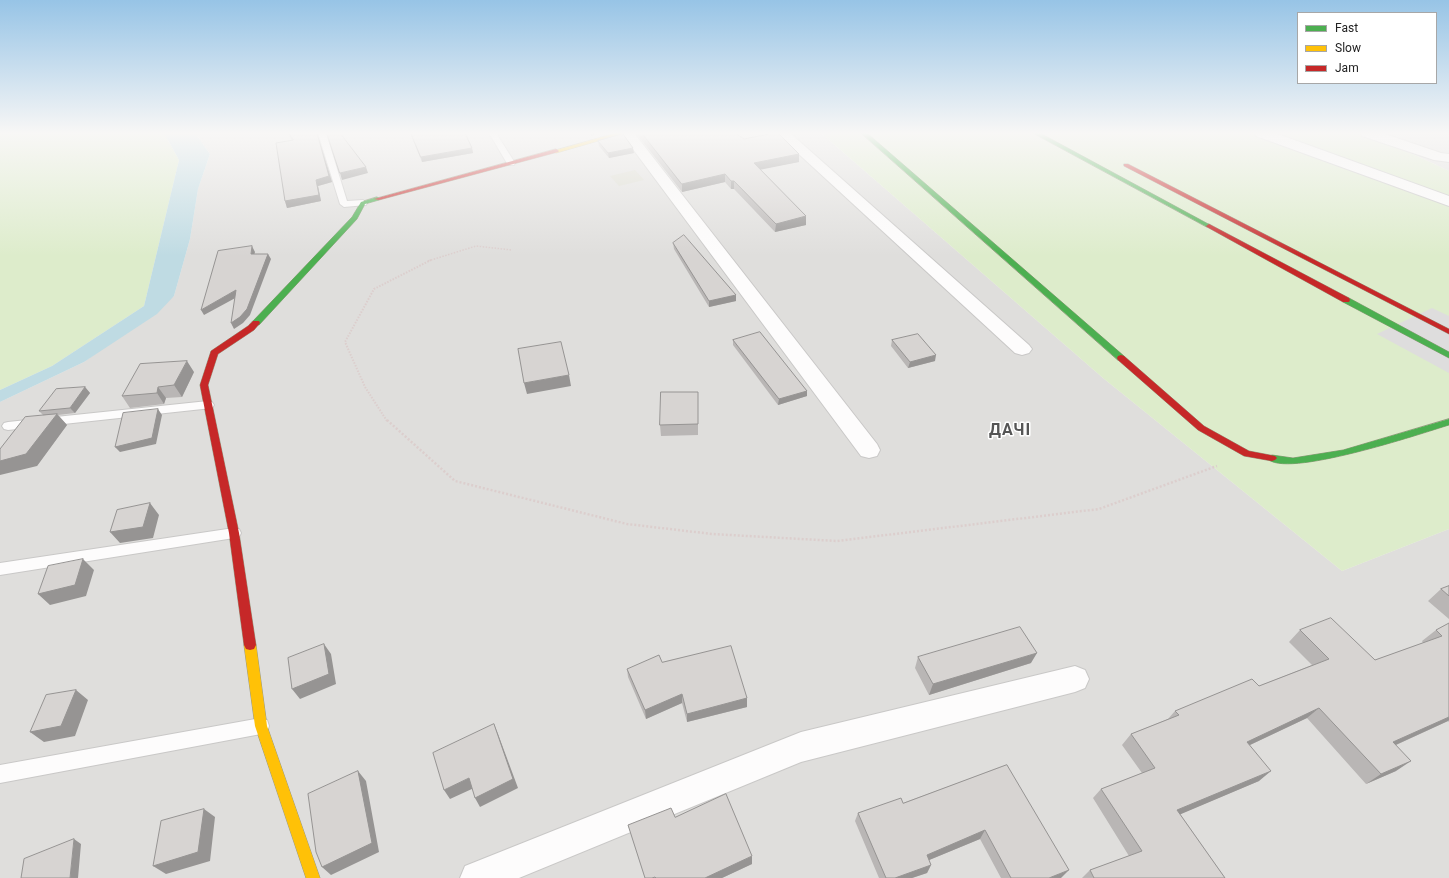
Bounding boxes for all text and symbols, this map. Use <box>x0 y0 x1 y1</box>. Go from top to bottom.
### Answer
legend <box>1297 12 1437 84</box>
text: Fast <box>1335 21 1358 35</box>
text: Slow <box>1335 41 1361 55</box>
text: Jam <box>1335 61 1359 75</box>
district label: ДАЧІ <box>989 421 1031 441</box>

